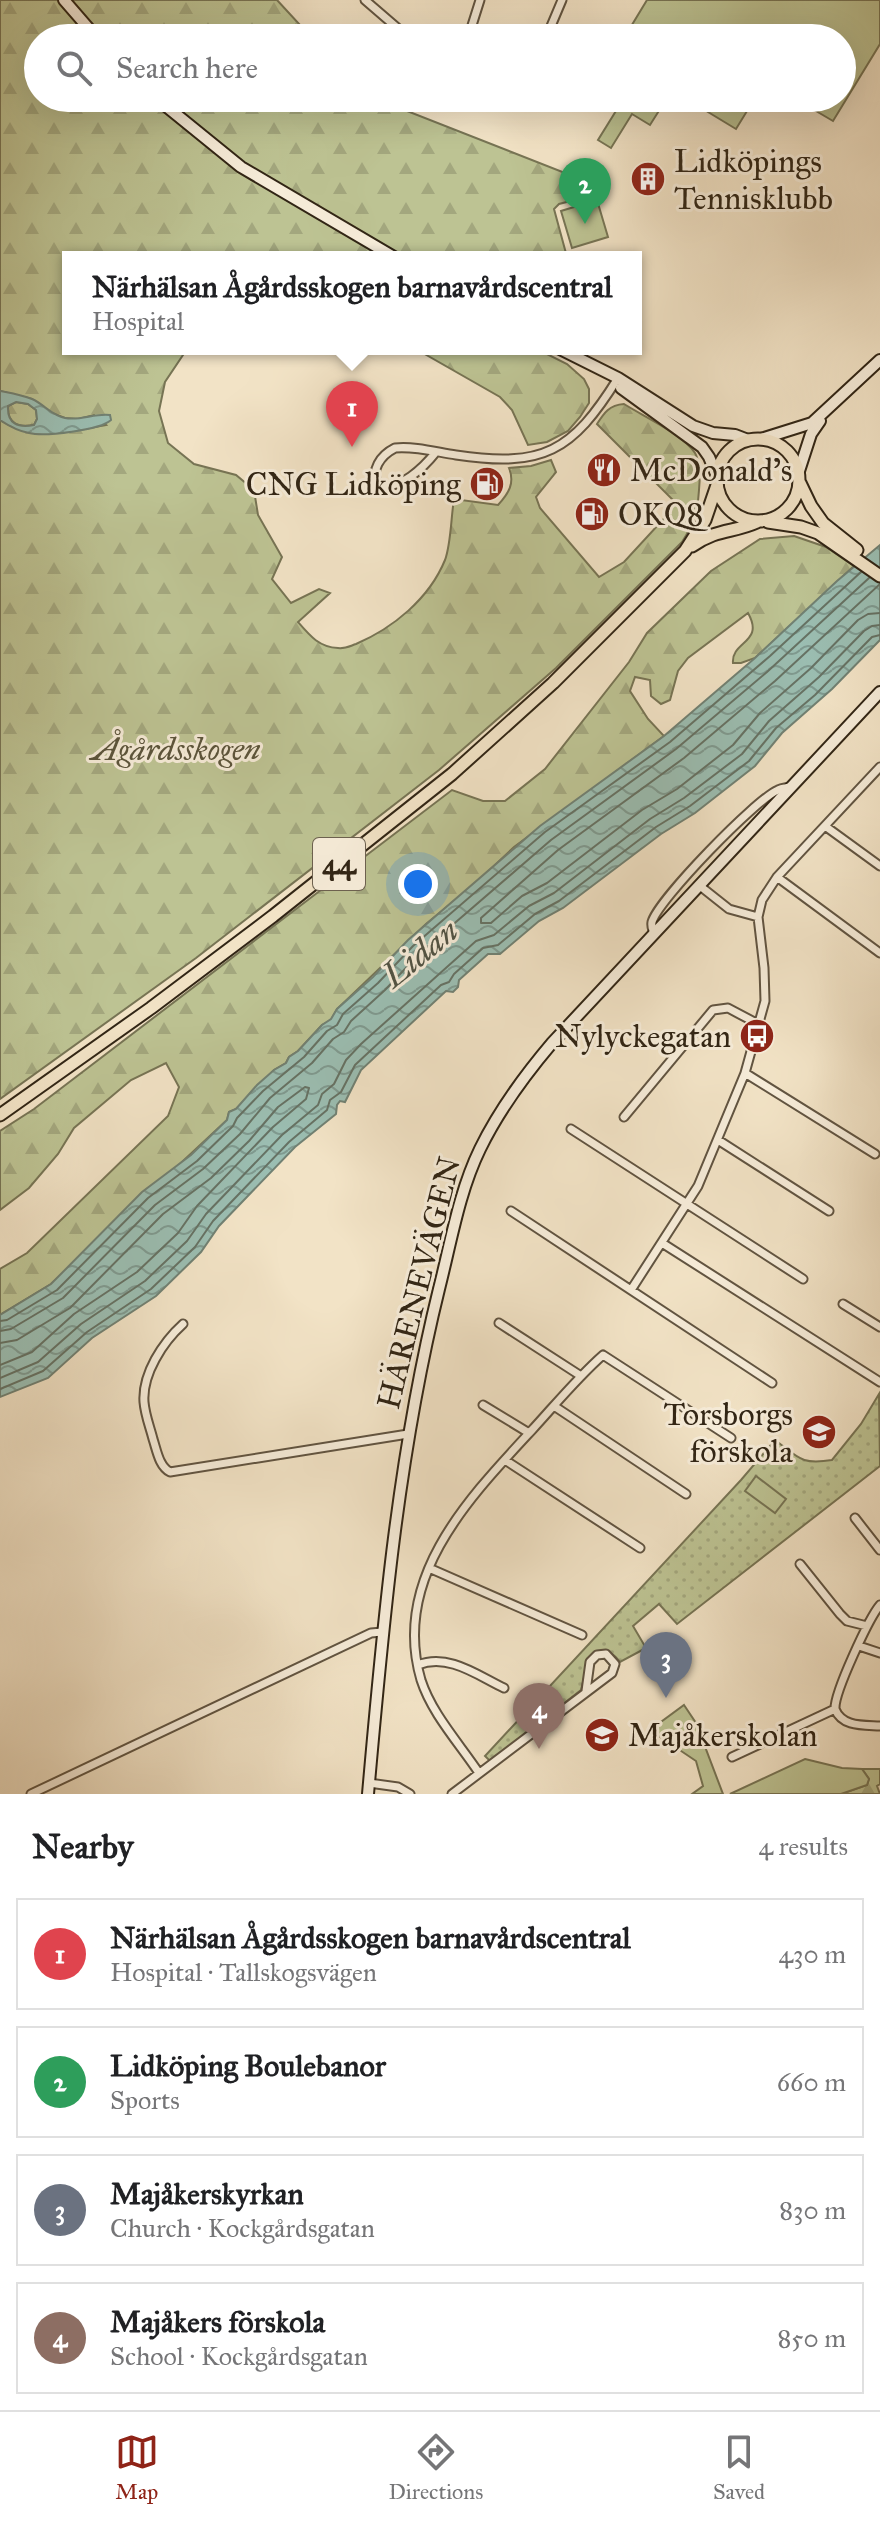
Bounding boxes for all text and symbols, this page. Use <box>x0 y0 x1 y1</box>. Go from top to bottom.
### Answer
search box <box>24 24 856 112</box>
icon: search <box>52 46 96 90</box>
text: Search here <box>116 50 258 86</box>
place label: Lidköpings Tennisklubb <box>674 142 833 218</box>
pin: 2 <box>559 158 611 224</box>
building icon: Lidköpings Tennisklubb <box>629 160 667 198</box>
popup <box>62 251 642 355</box>
text: Närhälsan Ågårdsskogen barnavårdscentral <box>92 269 612 305</box>
text: Hospital <box>92 305 184 337</box>
pin: 1 <box>326 381 378 447</box>
restaurant icon: McDonald's <box>585 451 623 489</box>
place label: McDonald's <box>630 451 793 490</box>
place label: CNG Lidköping <box>246 465 462 504</box>
fuel station icon: CNG Lidköping <box>468 465 506 503</box>
fuel station icon: OKQ8 <box>573 495 611 533</box>
place label: OKQ8 <box>618 495 709 534</box>
park label: Ågårdsskogen <box>88 729 261 769</box>
road number: 44 <box>313 838 365 890</box>
your location <box>398 864 438 904</box>
water label: Lidan <box>372 910 467 997</box>
place label: Nylyckegatan <box>555 1017 731 1056</box>
bus stop icon: Nylyckegatan <box>738 1017 776 1055</box>
street label: HÄRENEVÄGEN <box>369 1153 469 1413</box>
place label: Torsborgs förskola <box>663 1395 793 1471</box>
school or university icon: Torsborgs förskola <box>800 1413 838 1451</box>
pin: 3 <box>640 1632 692 1698</box>
pin: 4 <box>513 1683 565 1749</box>
school or university icon: Majåkerskolan <box>583 1716 621 1754</box>
place label: Majåkerskolan <box>628 1716 818 1755</box>
text: Nearby <box>32 1826 134 1867</box>
text: 4 results <box>759 1830 848 1862</box>
text: Närhälsan Ågårdsskogen barnavårdscentral <box>110 1920 631 1956</box>
text: 1 <box>55 1938 65 1970</box>
text: 430 m <box>779 1938 846 1970</box>
text: Hospital · Tallskogsvägen <box>110 1956 377 1988</box>
text: Lidköping Boulebanor <box>110 2048 386 2084</box>
text: 2 <box>54 2066 66 2098</box>
text: 660 m <box>777 2066 846 2098</box>
text: Sports <box>110 2084 180 2116</box>
text: Majåkerskyrkan <box>110 2176 304 2212</box>
text: 3 <box>55 2194 65 2226</box>
text: 830 m <box>779 2194 846 2226</box>
text: Church · Kockgårdsgatan <box>110 2212 375 2244</box>
text: Majåkers förskola <box>110 2304 325 2340</box>
text: 4 <box>53 2322 67 2354</box>
text: 850 m <box>778 2322 846 2354</box>
text: School · Kockgårdsgatan <box>110 2340 368 2372</box>
tab: Map <box>115 2430 159 2505</box>
tab: Directions <box>388 2430 483 2505</box>
tab: Saved <box>713 2430 765 2505</box>

